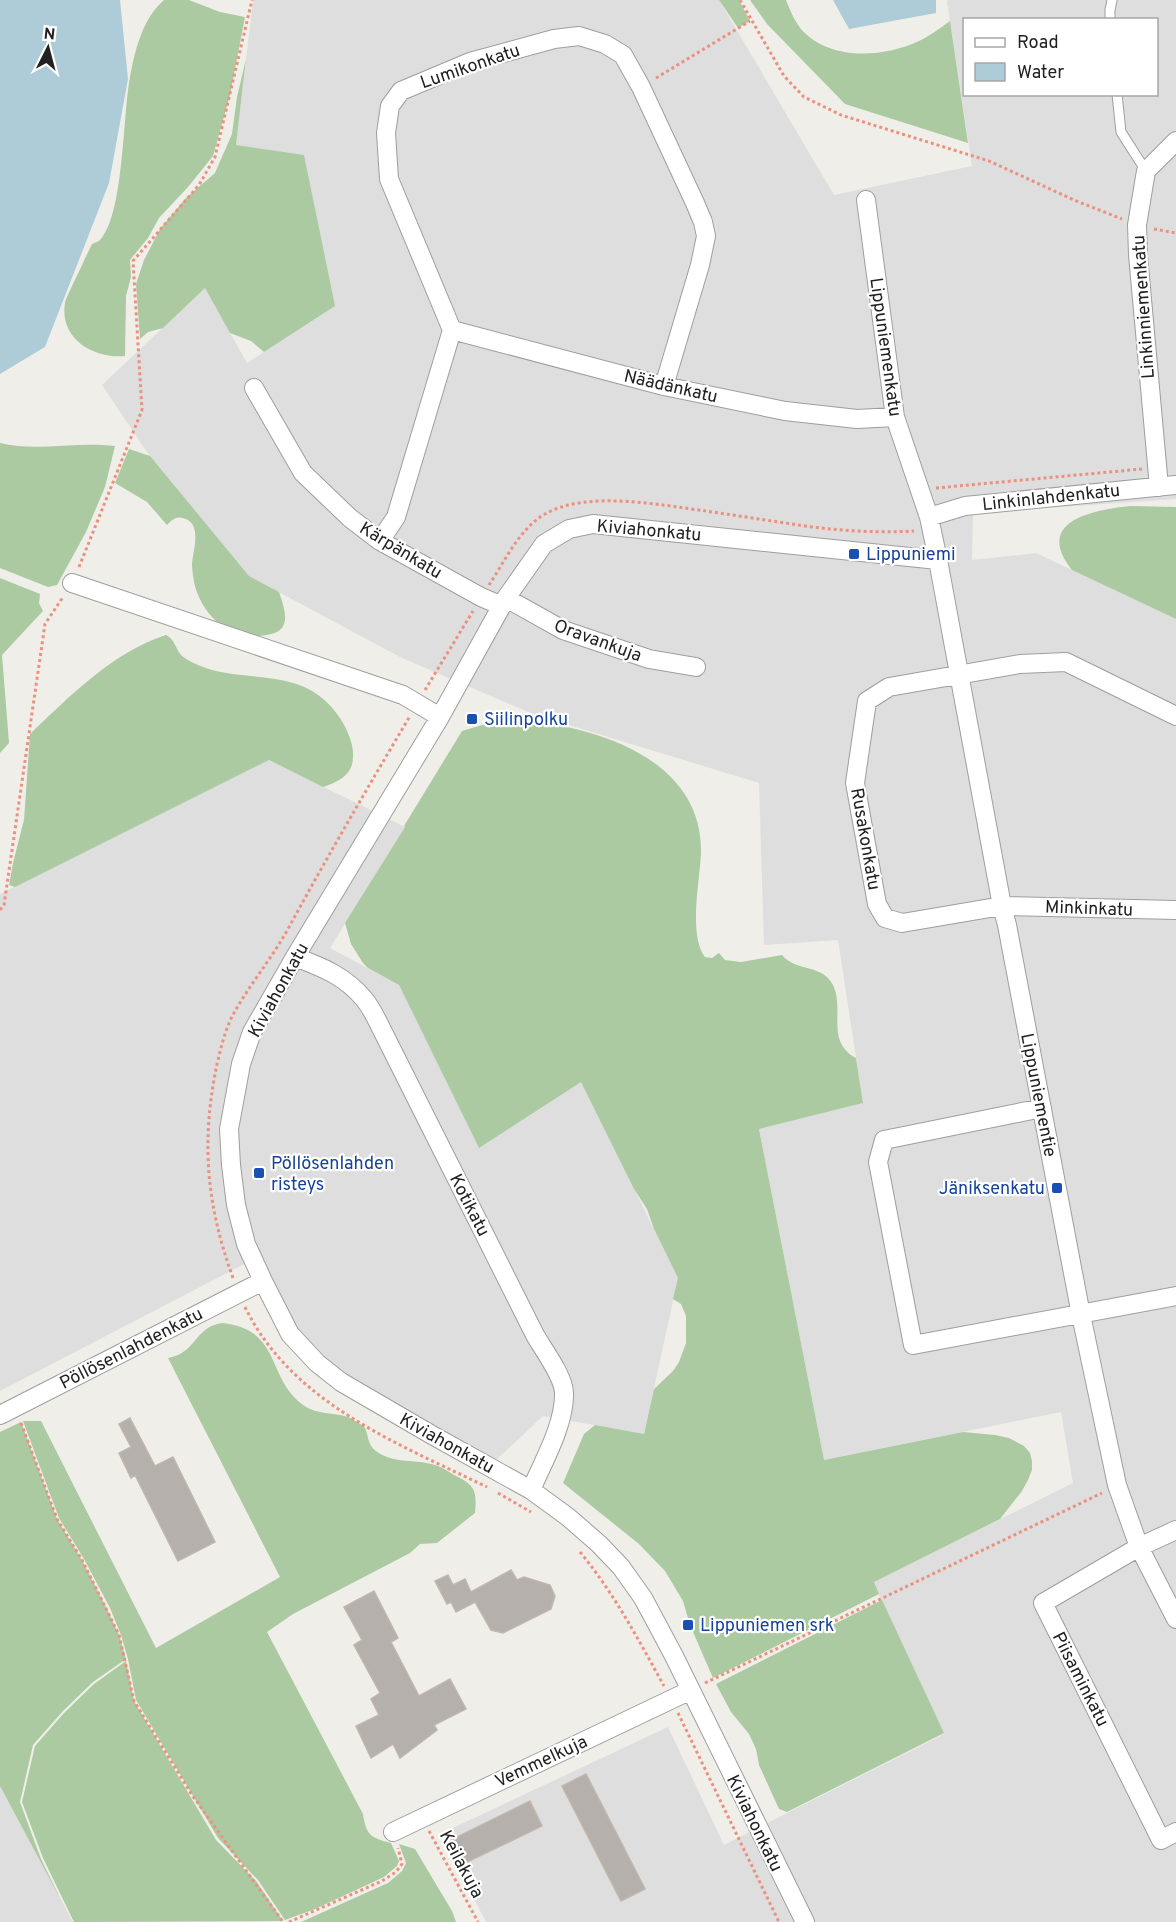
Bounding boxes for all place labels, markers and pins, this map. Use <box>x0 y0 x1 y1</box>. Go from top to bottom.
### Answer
place label: Lippuniemi <box>866 544 956 567</box>
marker: Lippuniemi <box>847 547 861 561</box>
place label: Siilinpolku <box>484 709 568 732</box>
marker: Siilinpolku <box>465 712 479 726</box>
place label: Pöllösenlahden risteys <box>271 1153 394 1197</box>
marker: Pöllösenlahden risteys <box>252 1166 266 1180</box>
place label: Jäniksenkatu <box>939 1178 1045 1201</box>
marker: Jäniksenkatu <box>1050 1181 1064 1195</box>
place label: Lippuniemen srk <box>700 1615 834 1638</box>
marker: Lippuniemen srk <box>681 1618 695 1632</box>

